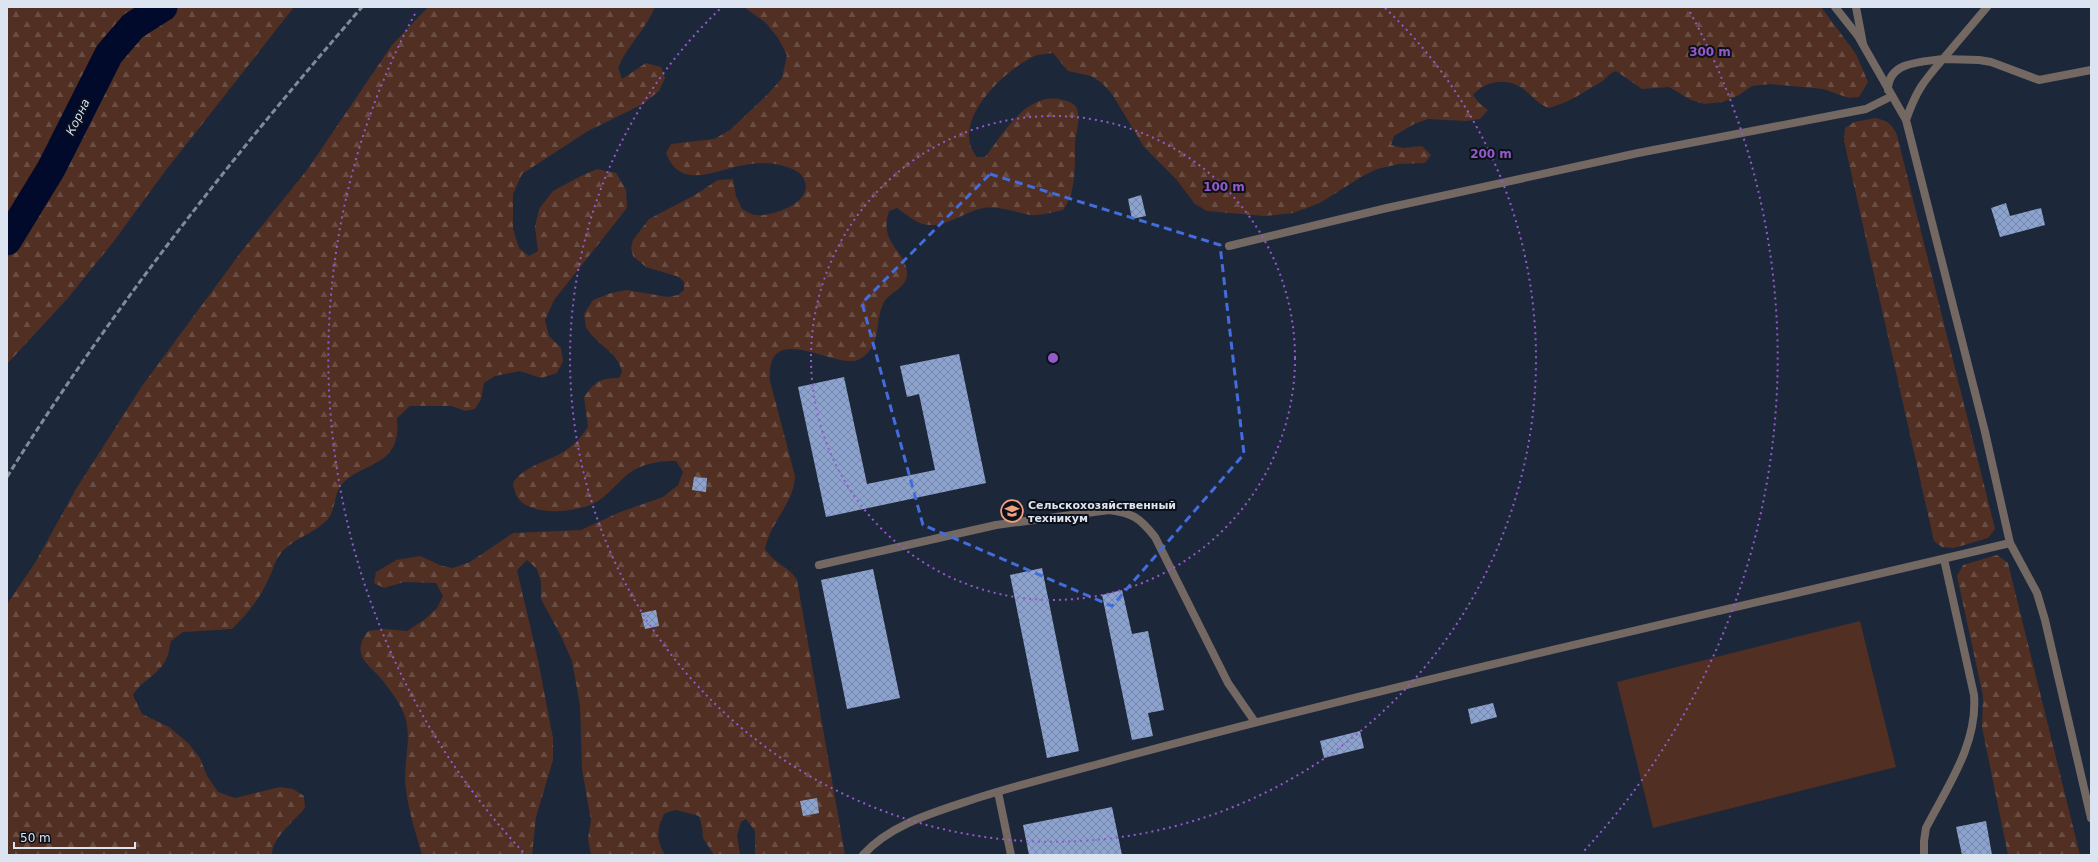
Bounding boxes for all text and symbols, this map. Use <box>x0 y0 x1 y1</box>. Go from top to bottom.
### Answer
text: 300 m <box>1689 45 1731 59</box>
water label: Корна <box>63 97 93 137</box>
text: 200 m <box>1470 147 1512 161</box>
text: 100 m <box>1203 180 1245 194</box>
centre of rings <box>1046 351 1060 365</box>
school or university icon: Сельскохозяйственный техникум <box>999 498 1025 524</box>
place label: Сельскохозяйственный техникум <box>1028 499 1176 525</box>
scale bar <box>14 824 135 850</box>
text: 50 m <box>20 831 51 845</box>

